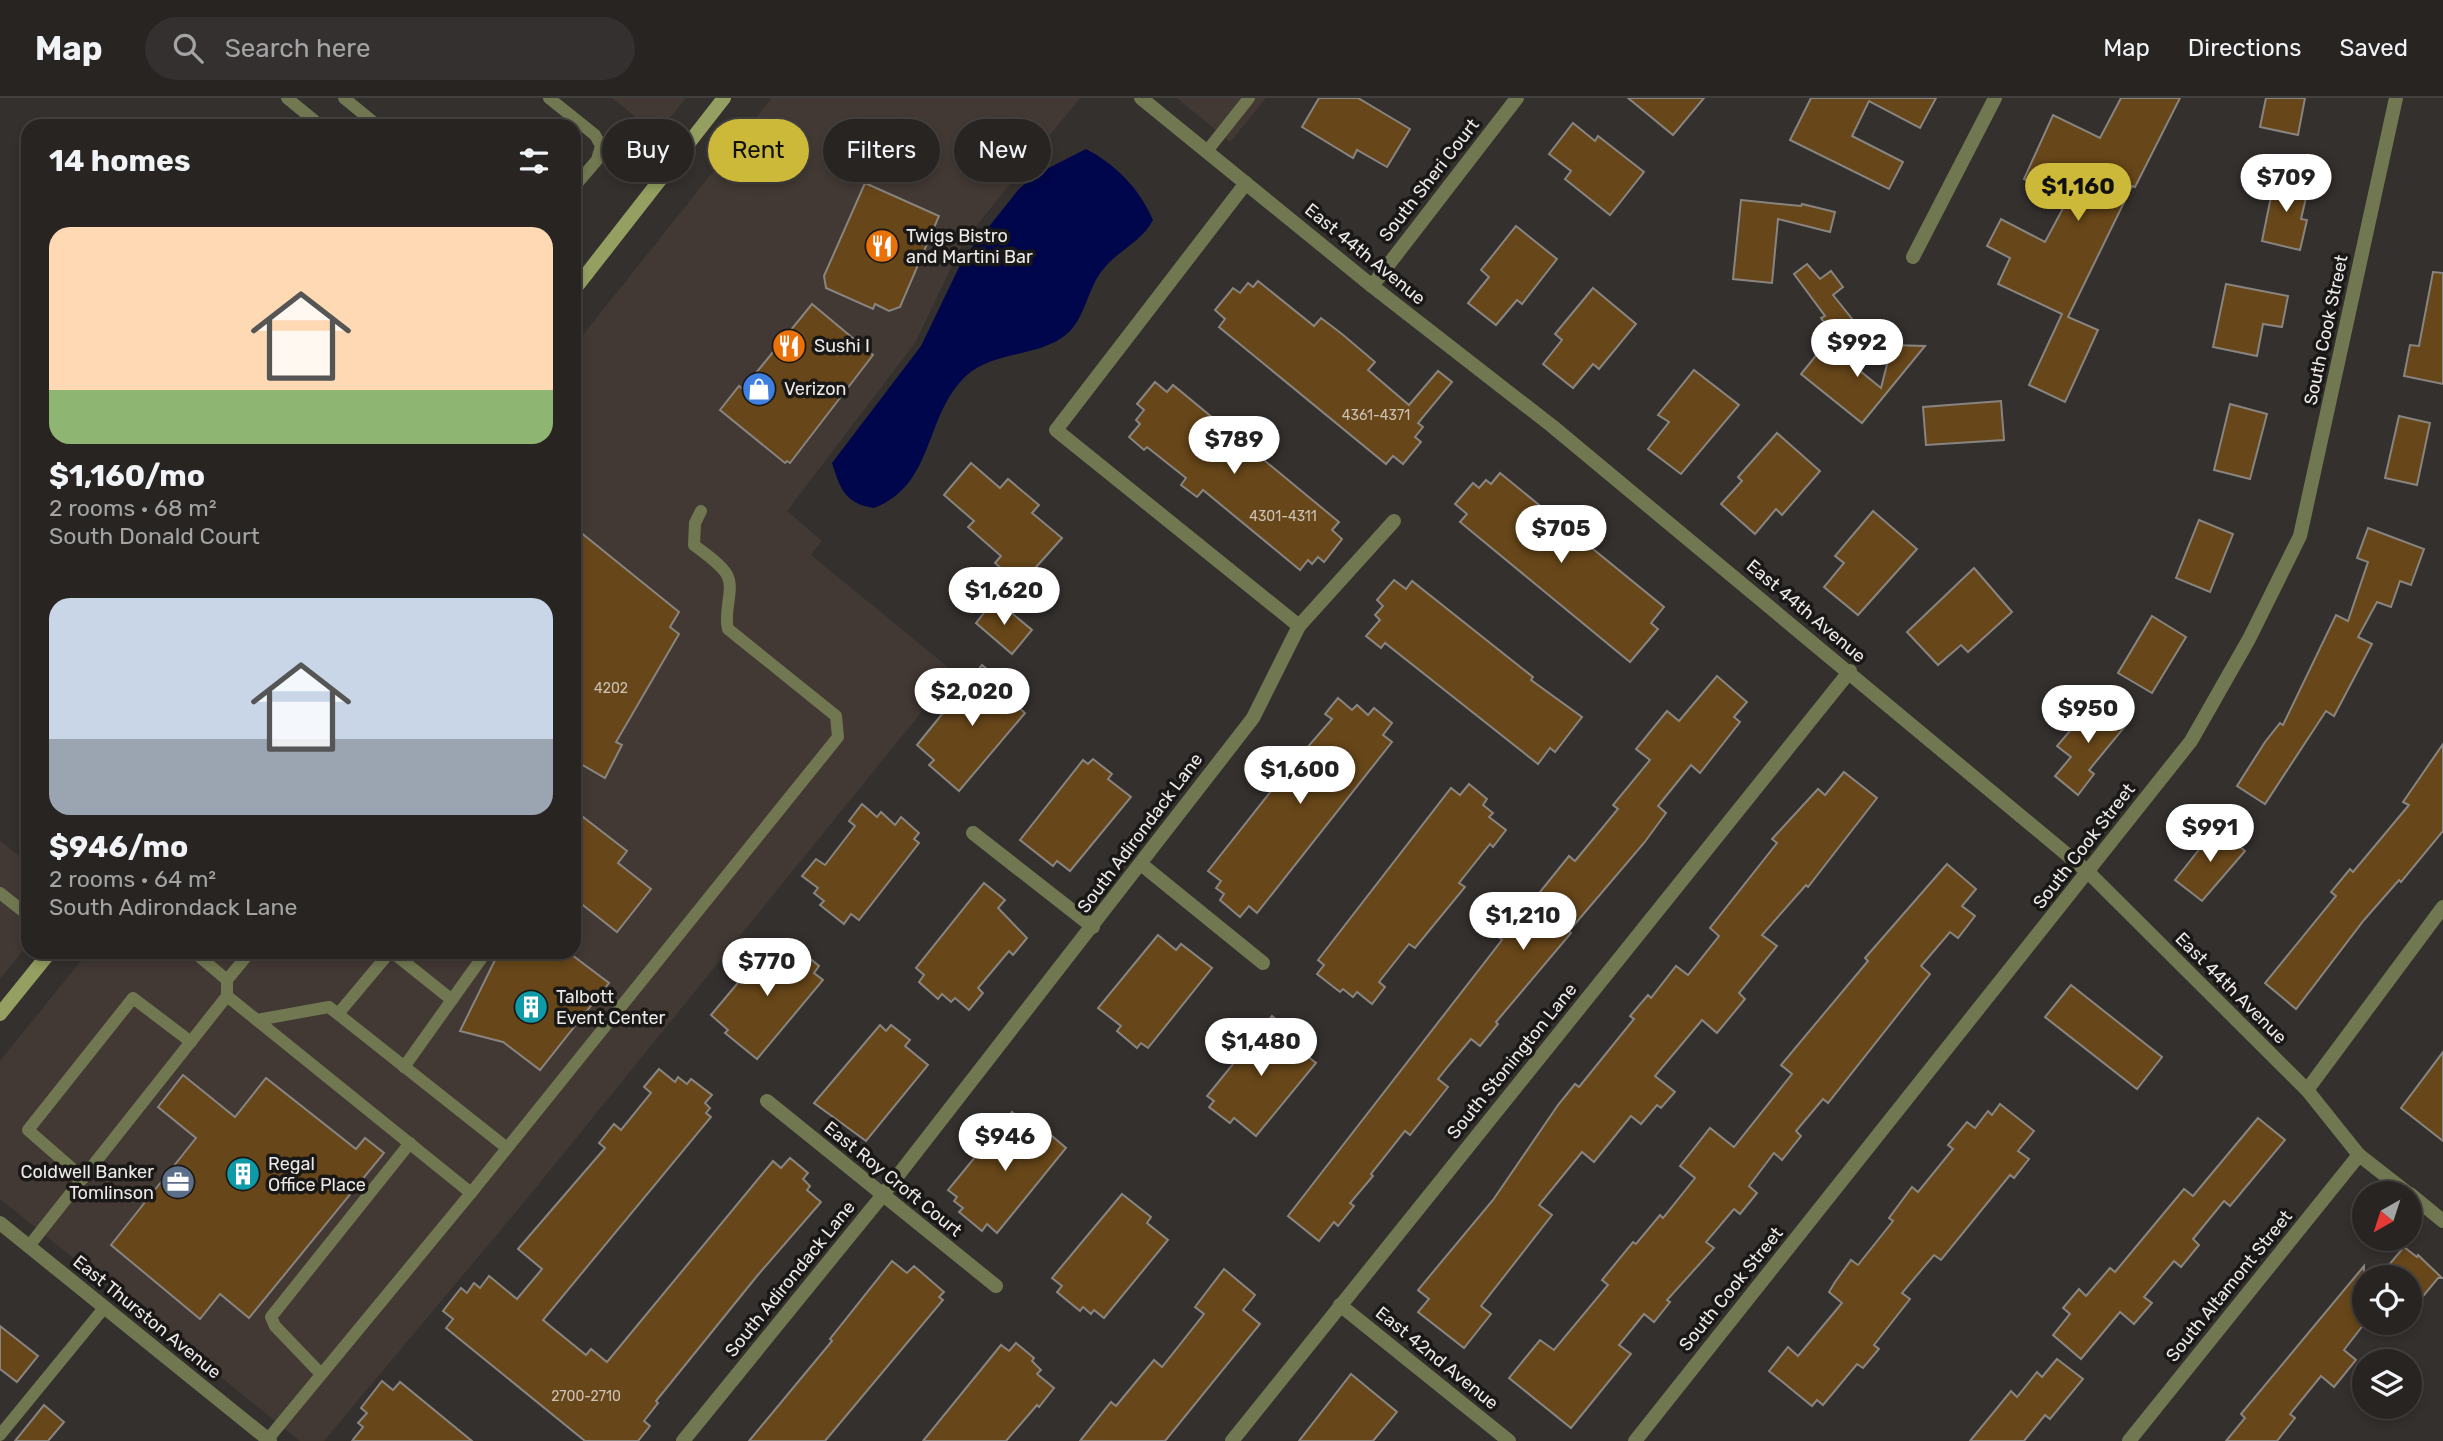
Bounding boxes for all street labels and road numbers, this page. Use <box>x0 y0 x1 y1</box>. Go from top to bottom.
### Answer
street label: South Sheri Court <box>1374 114 1484 246</box>
street label: East 44th Avenue <box>1300 199 1430 309</box>
street label: South Cook Street <box>2299 253 2353 407</box>
street label: East 44th Avenue <box>1742 555 1870 667</box>
street label: South Adirondack Lane <box>1073 749 1207 917</box>
street label: South Cook Street <box>2028 779 2140 913</box>
street label: East 44th Avenue <box>2171 928 2291 1048</box>
street label: South Stonington Lane <box>1442 979 1582 1143</box>
street label: East Roy Croft Court <box>820 1117 966 1241</box>
street label: South Adirondack Lane <box>720 1197 860 1361</box>
street label: South Altamont Street <box>2161 1206 2297 1366</box>
street label: South Cook Street <box>1674 1223 1788 1355</box>
street label: East Thurston Avenue <box>69 1251 225 1383</box>
street label: East 42nd Avenue <box>1371 1302 1503 1414</box>

